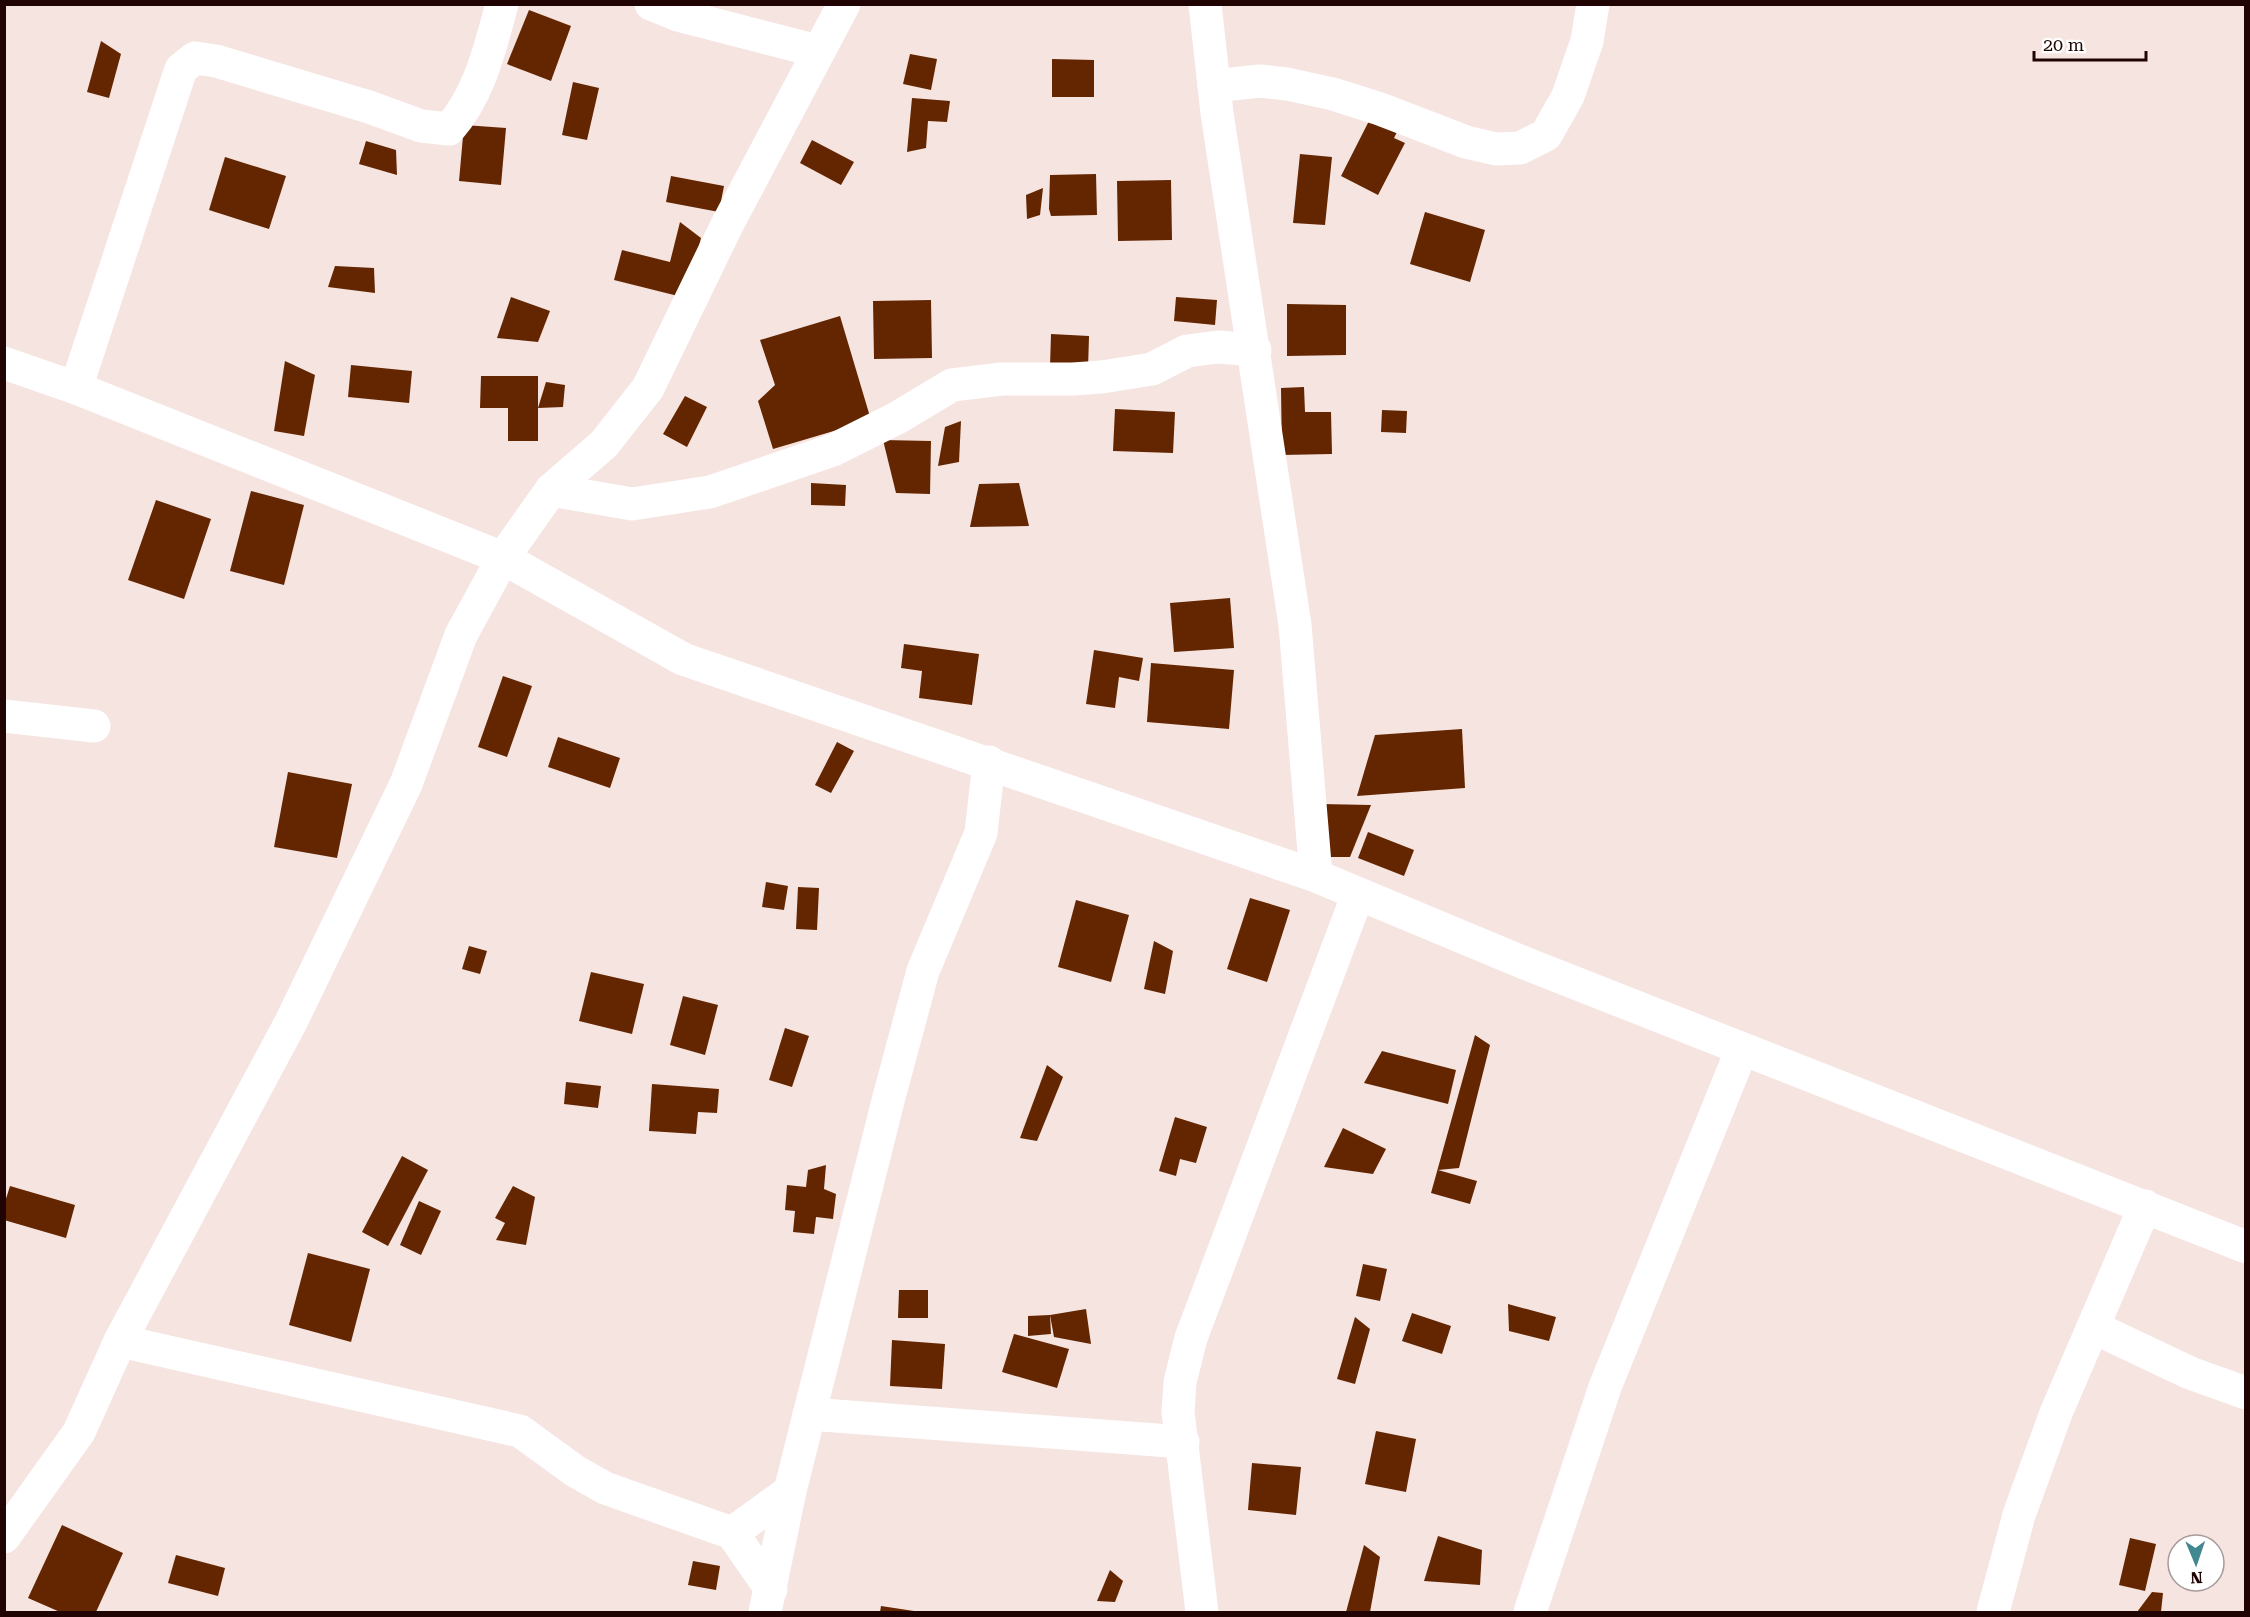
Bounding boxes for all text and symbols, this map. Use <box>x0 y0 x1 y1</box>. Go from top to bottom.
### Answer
scale bar <box>2034 24 2146 62</box>
text: 20 m <box>2043 34 2084 55</box>
north arrow <box>2166 1533 2226 1593</box>
text: N <box>2190 1568 2203 1587</box>

